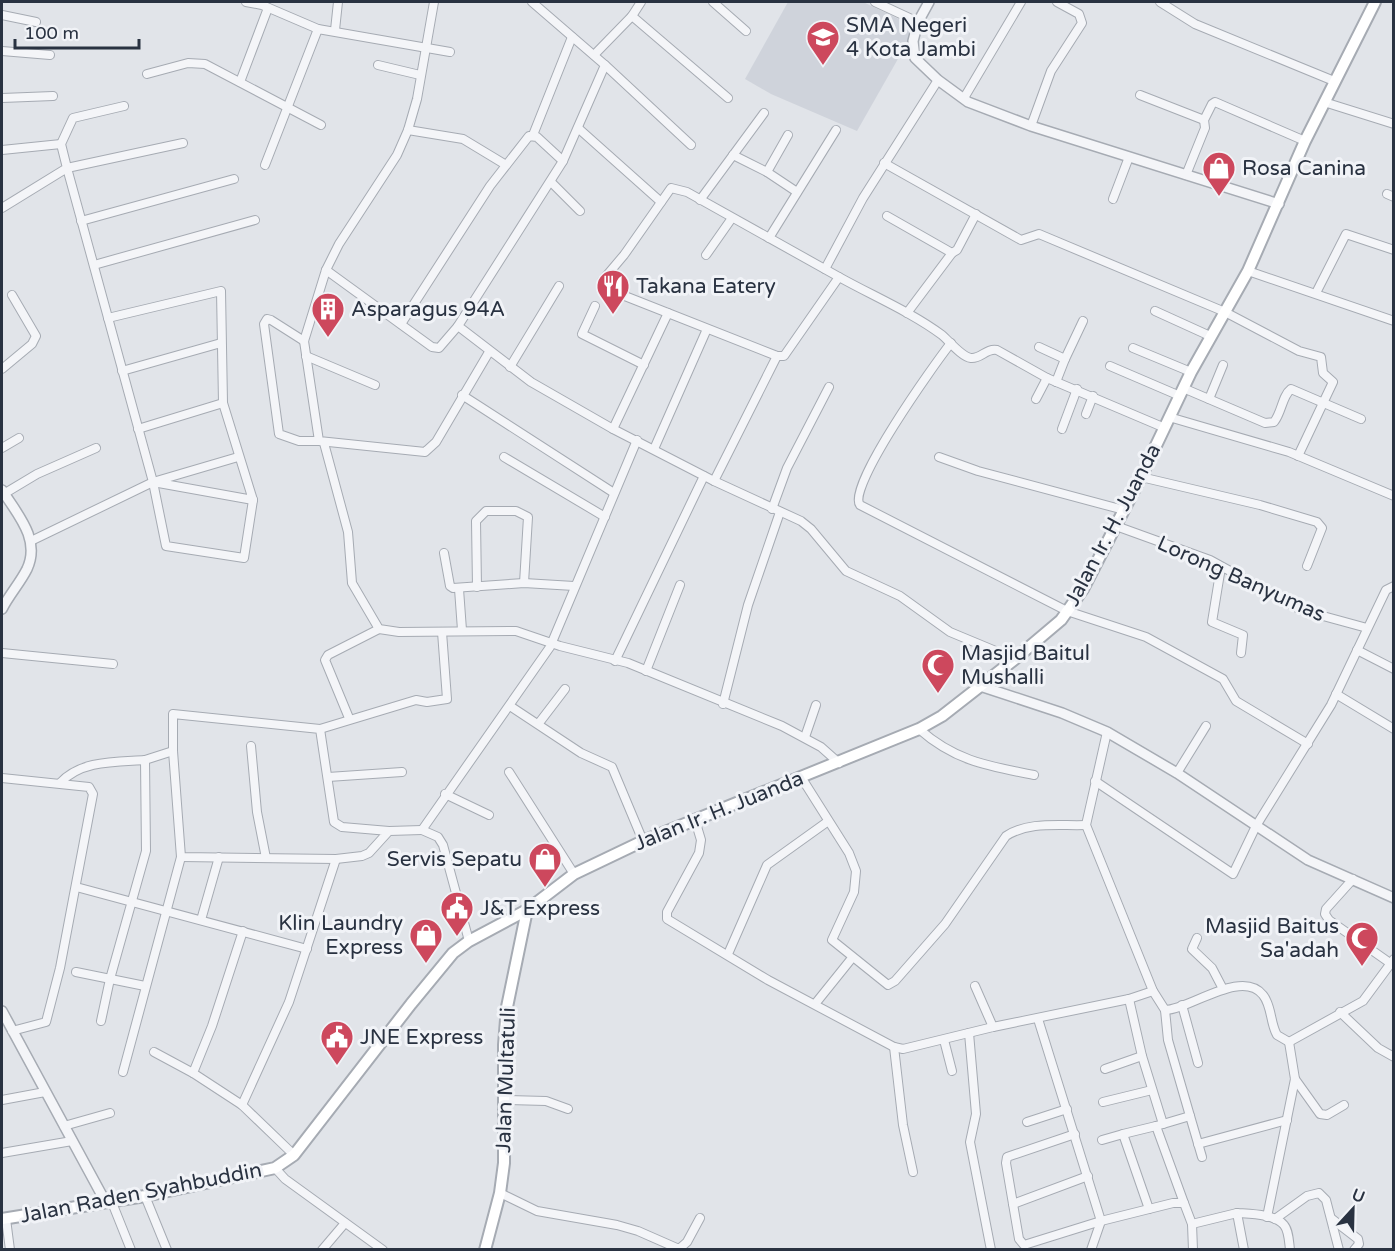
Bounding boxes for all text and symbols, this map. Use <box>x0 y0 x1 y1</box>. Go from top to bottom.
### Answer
scale bar <box>15 12 140 50</box>
place label: SMA Negeri 4 Kota Jambi <box>846 13 976 62</box>
school or university icon: SMA Negeri 4 Kota Jambi <box>805 19 841 66</box>
text: 100 m <box>24 22 79 44</box>
shop icon: Rosa Canina <box>1201 150 1237 197</box>
place label: Rosa Canina <box>1242 156 1366 181</box>
restaurant icon: Takana Eatery <box>595 268 631 315</box>
place label: Takana Eatery <box>636 274 776 299</box>
building icon: Asparagus 94A <box>310 291 346 338</box>
place label: Asparagus 94A <box>351 297 505 322</box>
street label: Jalan Ir. H. Juanda <box>1060 440 1166 610</box>
street label: Lorong Banyumas <box>1153 531 1329 627</box>
place label: Masjid Baitul Mushalli <box>961 641 1090 690</box>
mosque icon: Masjid Baitul Mushalli <box>920 647 956 694</box>
street label: Jalan Ir. H. Juanda <box>631 766 807 856</box>
shop icon: Servis Sepatu <box>527 841 563 888</box>
place label: Servis Sepatu <box>387 847 522 872</box>
public building icon: J&T Express <box>439 890 475 937</box>
place label: J&T Express <box>480 896 600 921</box>
place label: Klin Laundry Express <box>278 911 403 960</box>
place label: Masjid Baitus Sa'adah <box>1205 914 1339 963</box>
shop icon: Klin Laundry Express <box>408 917 444 964</box>
mosque icon: Masjid Baitus Sa'adah <box>1344 920 1380 967</box>
street label: Jalan Multatuli <box>491 1007 521 1153</box>
public building icon: JNE Express <box>319 1019 355 1066</box>
place label: JNE Express <box>360 1025 483 1050</box>
street label: Jalan Raden Syahbuddin <box>18 1157 264 1229</box>
north arrow <box>1323 1179 1383 1239</box>
text: U <box>1349 1184 1368 1208</box>

